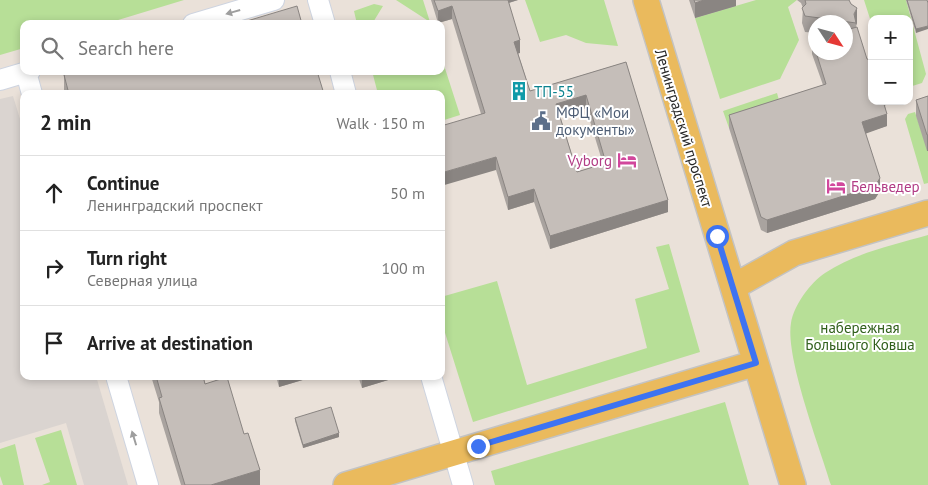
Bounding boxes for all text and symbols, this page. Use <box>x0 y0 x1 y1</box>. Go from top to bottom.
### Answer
one-way arrow <box>226 8 241 16</box>
north arrow <box>808 15 853 60</box>
map controls <box>868 15 913 105</box>
button: + <box>868 15 913 60</box>
search box <box>20 20 445 75</box>
icon: search <box>38 34 66 62</box>
text: Search here <box>78 36 174 60</box>
street label: Ленинградский проспект <box>651 46 717 210</box>
button: − <box>868 60 913 105</box>
building icon: ТП-55 <box>508 80 530 102</box>
place label: ТП-55 <box>534 82 574 101</box>
place label: МФЦ «Мои документы» <box>556 103 635 139</box>
text: 2 min <box>40 109 91 136</box>
public building icon: МФЦ «Мои документы» <box>530 110 552 132</box>
text: Walk · 150 m <box>336 113 425 133</box>
hotel icon: Vyborg <box>616 149 638 171</box>
place label: Vyborg <box>567 151 612 170</box>
text: Continue <box>87 171 159 195</box>
hotel icon: Бельведер <box>825 175 847 197</box>
place label: Бельведер <box>851 177 920 196</box>
icon: ahead <box>40 179 68 207</box>
text: 50 m <box>390 183 425 203</box>
text: Ленинградский проспект <box>87 195 263 215</box>
route start <box>706 225 729 248</box>
text: Turn right <box>87 246 167 270</box>
icon: right <box>40 254 68 282</box>
text: 100 m <box>382 258 425 278</box>
text: Северная улица <box>87 270 198 290</box>
park label: набережная Большого Ковша <box>805 318 915 354</box>
icon: arrive <box>40 329 68 357</box>
text: Arrive at destination <box>87 331 253 355</box>
one-way arrow <box>130 431 138 446</box>
route end <box>467 435 490 458</box>

